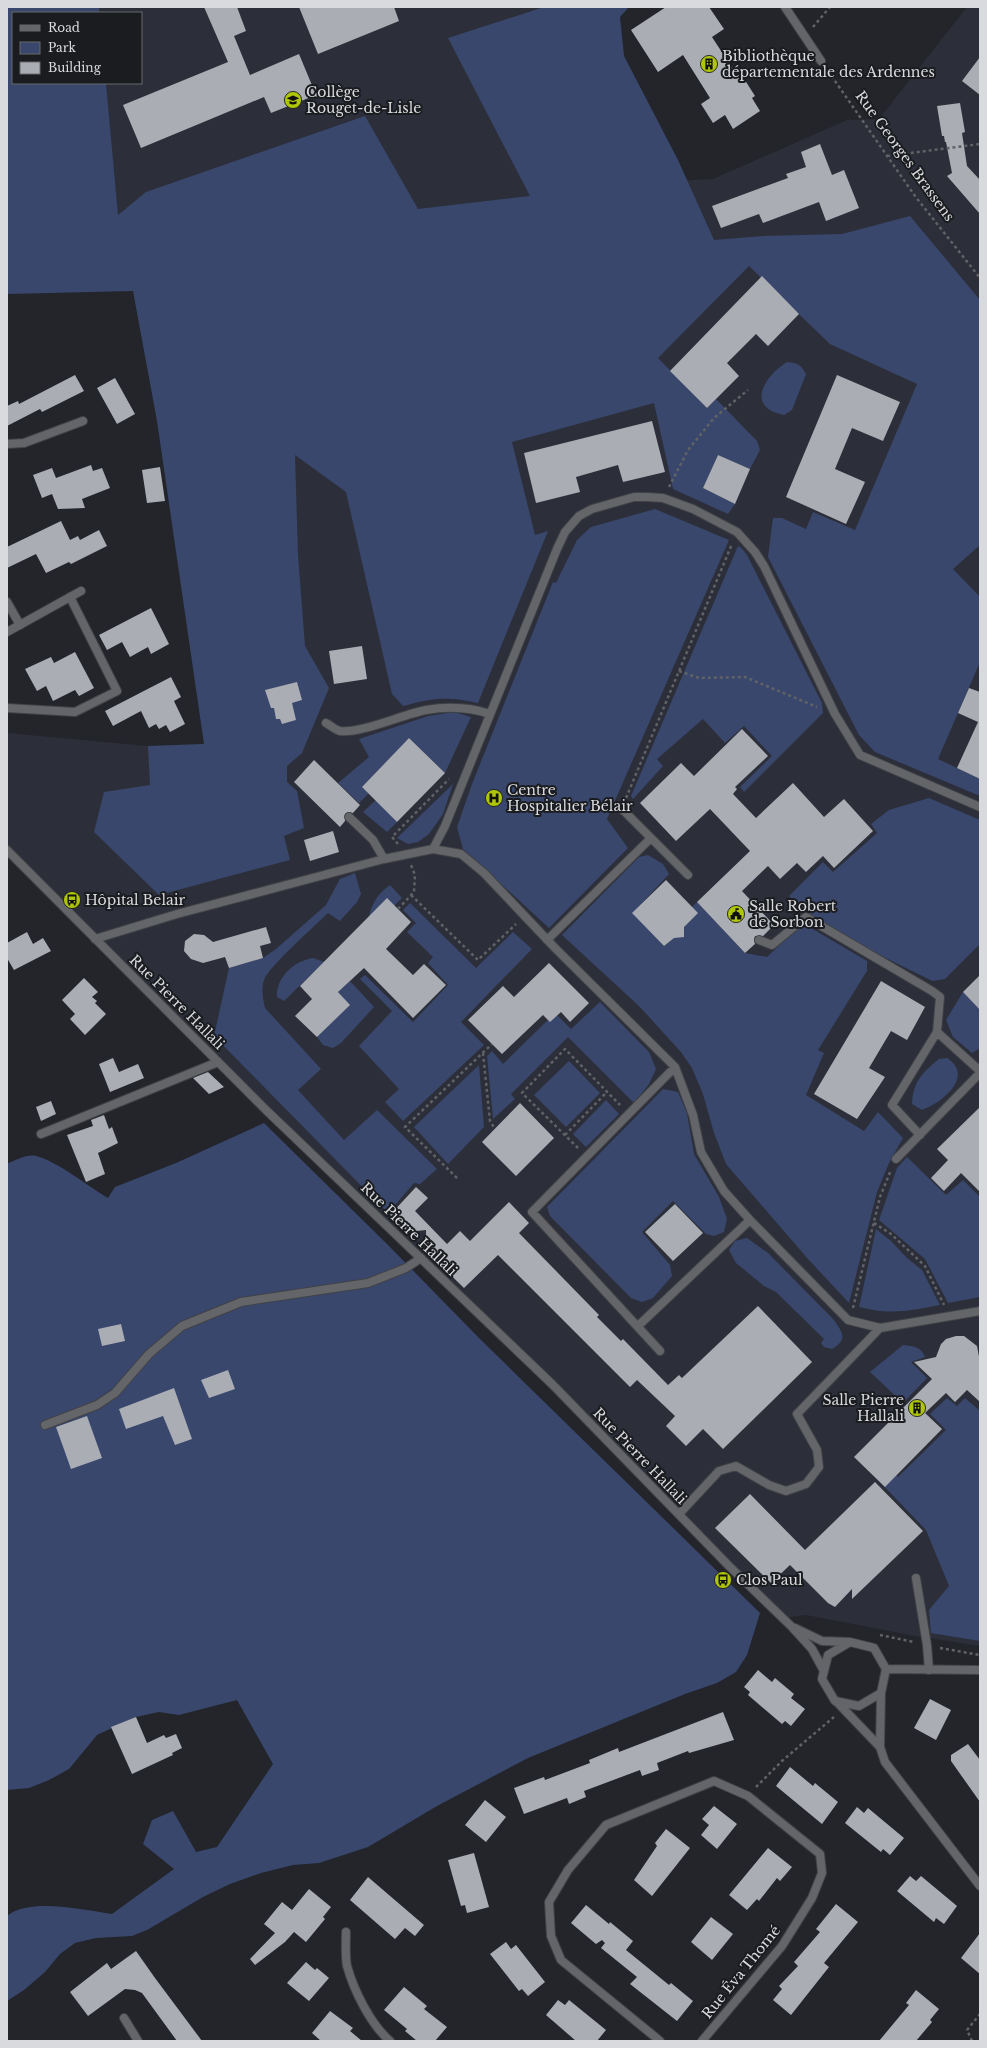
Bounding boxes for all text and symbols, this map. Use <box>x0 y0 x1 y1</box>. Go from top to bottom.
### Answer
legend <box>12 12 142 84</box>
text: Road <box>48 20 80 35</box>
text: Park <box>48 40 76 55</box>
place label: Bibliothèque départementale des Ardennes <box>722 47 935 81</box>
building icon: Bibliothèque départementale des Ardennes <box>699 54 719 74</box>
text: Building <box>48 60 102 75</box>
place label: Collège Rouget-de-Lisle <box>306 83 421 117</box>
street label: Rue Georges Brassens <box>852 87 958 225</box>
school or university icon: Collège Rouget-de-Lisle <box>283 90 303 110</box>
place label: Centre Hospitalier Bélair <box>507 781 633 815</box>
hospital icon: Centre Hospitalier Bélair <box>484 788 504 808</box>
bus stop icon: Hôpital Belair <box>62 890 82 910</box>
place label: Hôpital Belair <box>85 891 185 909</box>
place label: Salle Robert de Sorbon <box>749 897 837 931</box>
public building icon: Salle Robert de Sorbon <box>726 904 746 924</box>
street label: Rue Pierre Hallali <box>126 951 228 1053</box>
street label: Rue Pierre Hallali <box>357 1178 461 1280</box>
place label: Salle Pierre Hallali <box>822 1391 904 1425</box>
building icon: Salle Pierre Hallali <box>907 1398 927 1418</box>
street label: Rue Pierre Hallali <box>589 1404 691 1508</box>
bus stop icon: Clos Paul <box>713 1570 733 1590</box>
place label: Clos Paul <box>736 1571 803 1589</box>
street label: Rue Éva Thomé <box>698 1922 784 2022</box>

